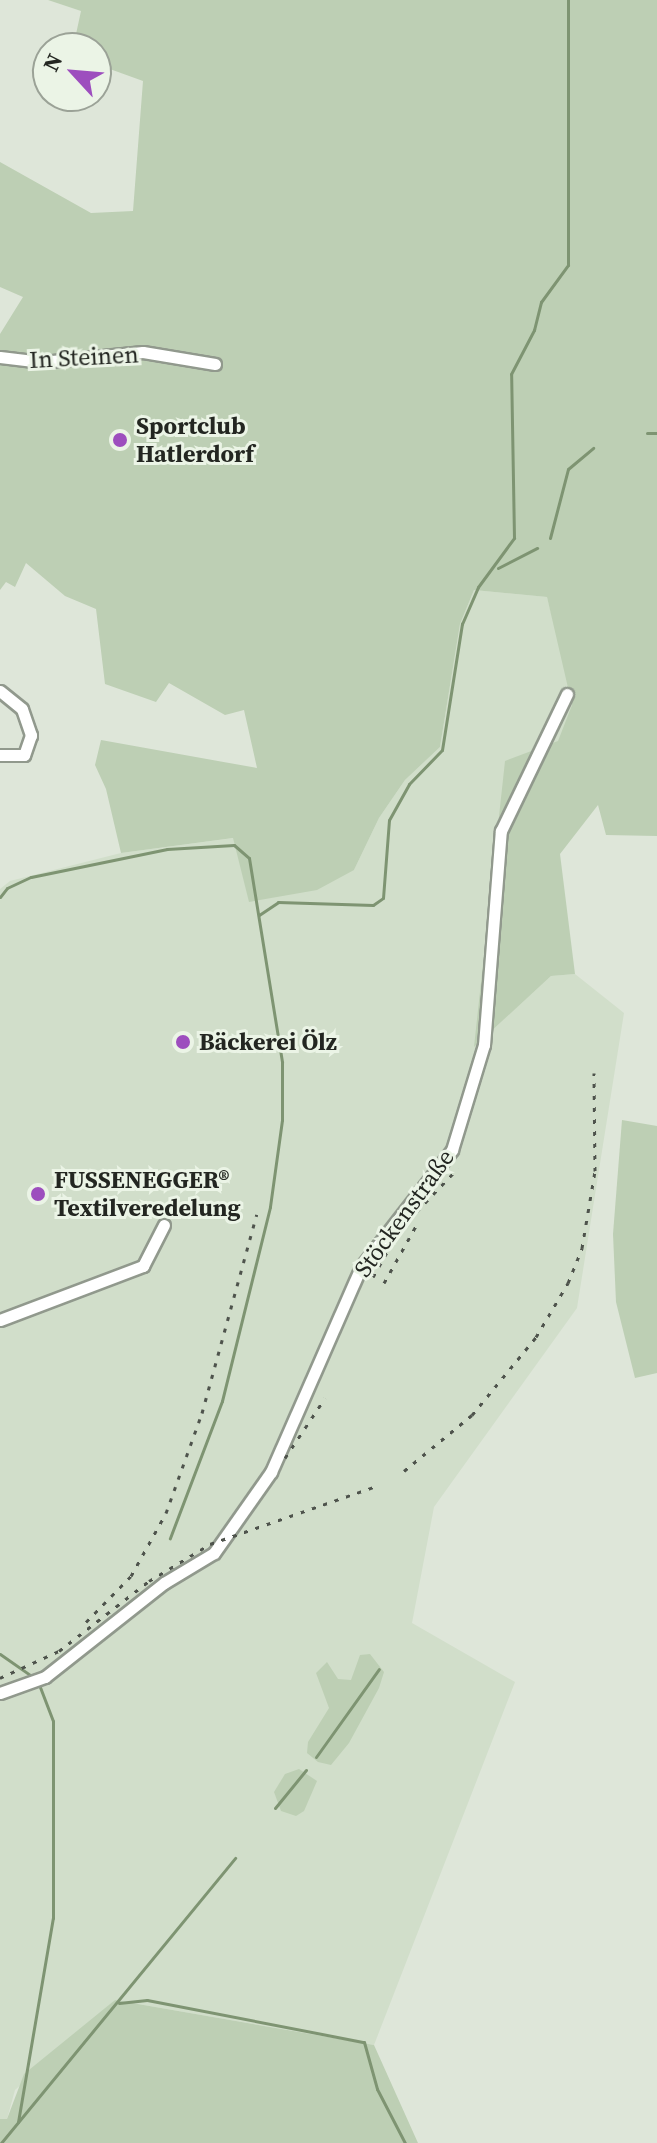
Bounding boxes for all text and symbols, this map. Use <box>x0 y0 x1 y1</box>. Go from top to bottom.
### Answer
north arrow <box>32 32 112 112</box>
text: N <box>35 49 69 76</box>
street label: In Steinen <box>29 340 139 374</box>
place label: Sportclub Hatlerdorf <box>136 412 254 468</box>
marker: Sportclub Hatlerdorf <box>111 431 129 449</box>
place label: Bäckerei Ölz <box>199 1028 337 1056</box>
marker: Bäckerei Ölz <box>174 1033 192 1051</box>
street label: Stöckenstraße <box>348 1144 460 1282</box>
place label: FUSSENEGGER® Textilveredelung <box>54 1166 241 1222</box>
marker: FUSSENEGGER® Textilveredelung <box>29 1185 47 1203</box>

